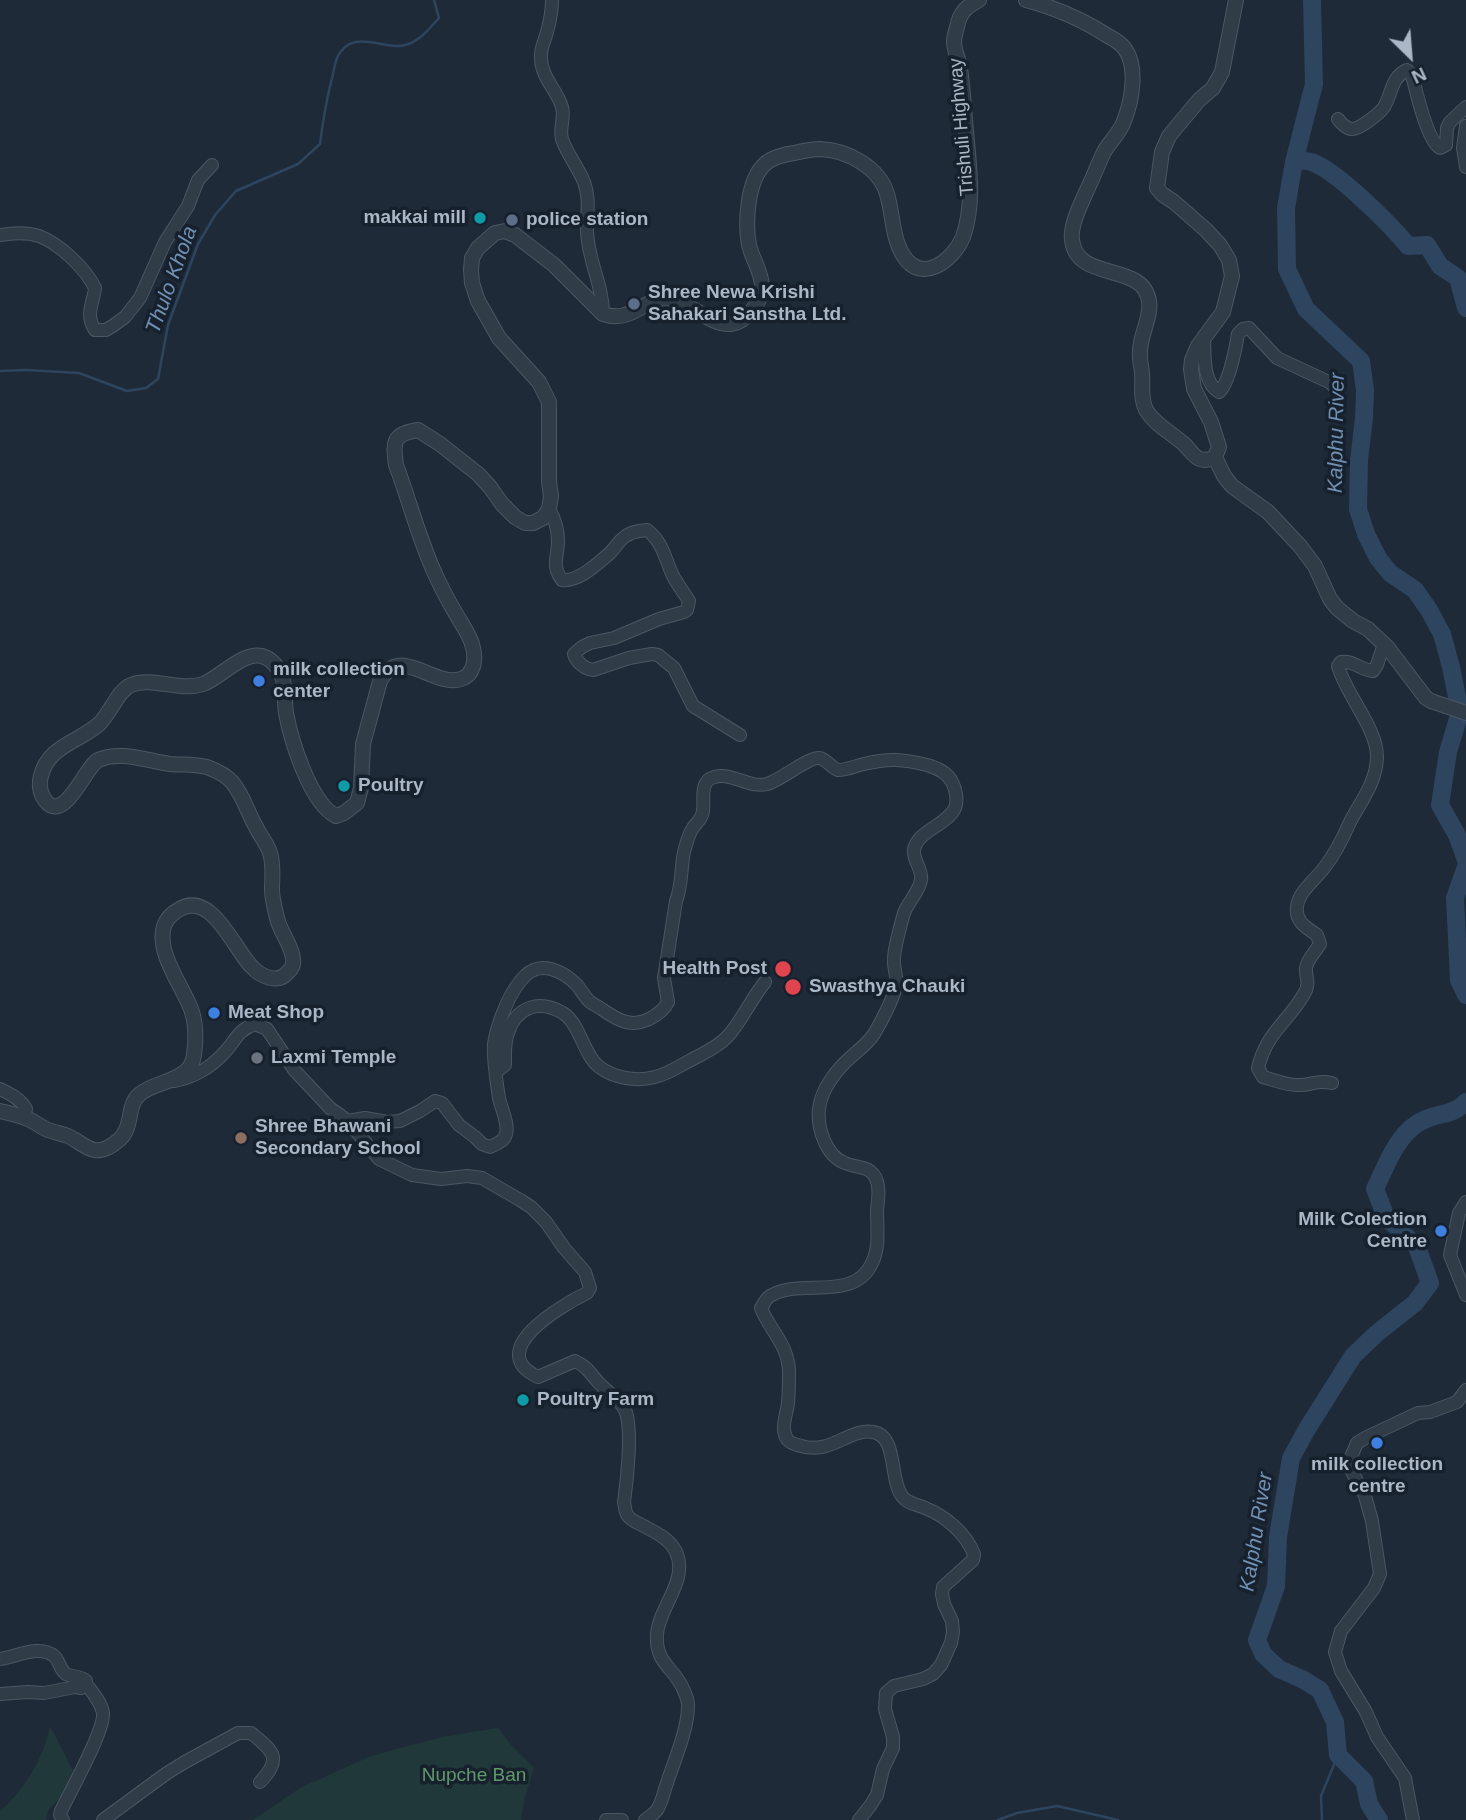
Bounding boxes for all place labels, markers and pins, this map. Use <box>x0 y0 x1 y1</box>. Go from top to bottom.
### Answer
place label: makkai mill <box>364 207 466 229</box>
place label: police station <box>526 209 648 231</box>
marker: makkai mill <box>472 210 488 226</box>
marker: police station <box>504 212 520 228</box>
place label: Shree Newa Krishi Sahakari Sanstha Ltd. <box>648 282 847 326</box>
marker: Shree Newa Krishi Sahakari Sanstha Ltd. <box>626 296 642 312</box>
place label: milk collection center <box>273 659 405 703</box>
marker: milk collection center <box>251 673 267 689</box>
place label: Poultry <box>358 775 423 797</box>
marker: Poultry <box>336 778 352 794</box>
place label: Health Post <box>662 958 767 980</box>
marker: Health Post <box>773 959 793 979</box>
place label: Swasthya Chauki <box>809 976 965 998</box>
marker: Swasthya Chauki <box>783 977 803 997</box>
place label: Meat Shop <box>228 1002 324 1024</box>
marker: Meat Shop <box>206 1005 222 1021</box>
place label: Laxmi Temple <box>271 1047 396 1069</box>
marker: Laxmi Temple <box>249 1050 265 1066</box>
place label: Shree Bhawani Secondary School <box>255 1116 421 1160</box>
marker: Shree Bhawani Secondary School <box>233 1130 249 1146</box>
place label: Milk Colection Centre <box>1298 1209 1427 1253</box>
marker: Milk Colection Centre <box>1433 1223 1449 1239</box>
place label: Poultry Farm <box>537 1389 654 1411</box>
marker: Poultry Farm <box>515 1392 531 1408</box>
marker: milk collection centre <box>1369 1435 1385 1451</box>
place label: milk collection centre <box>1311 1454 1443 1498</box>

